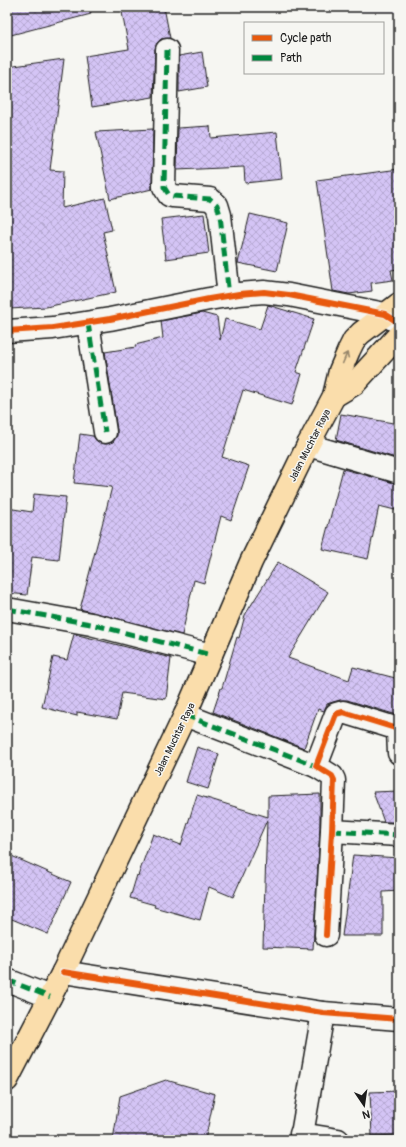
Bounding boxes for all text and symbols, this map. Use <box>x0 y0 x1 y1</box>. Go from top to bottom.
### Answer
legend <box>244 22 384 74</box>
text: Cycle path <box>280 31 332 46</box>
text: Path <box>280 51 302 66</box>
one-way arrow <box>342 353 349 365</box>
street label: Jalan Muchtar Raya <box>286 407 334 484</box>
street label: Jalan Muchtar Raya <box>152 701 198 778</box>
north arrow <box>344 1085 384 1125</box>
text: N <box>361 1107 371 1122</box>

